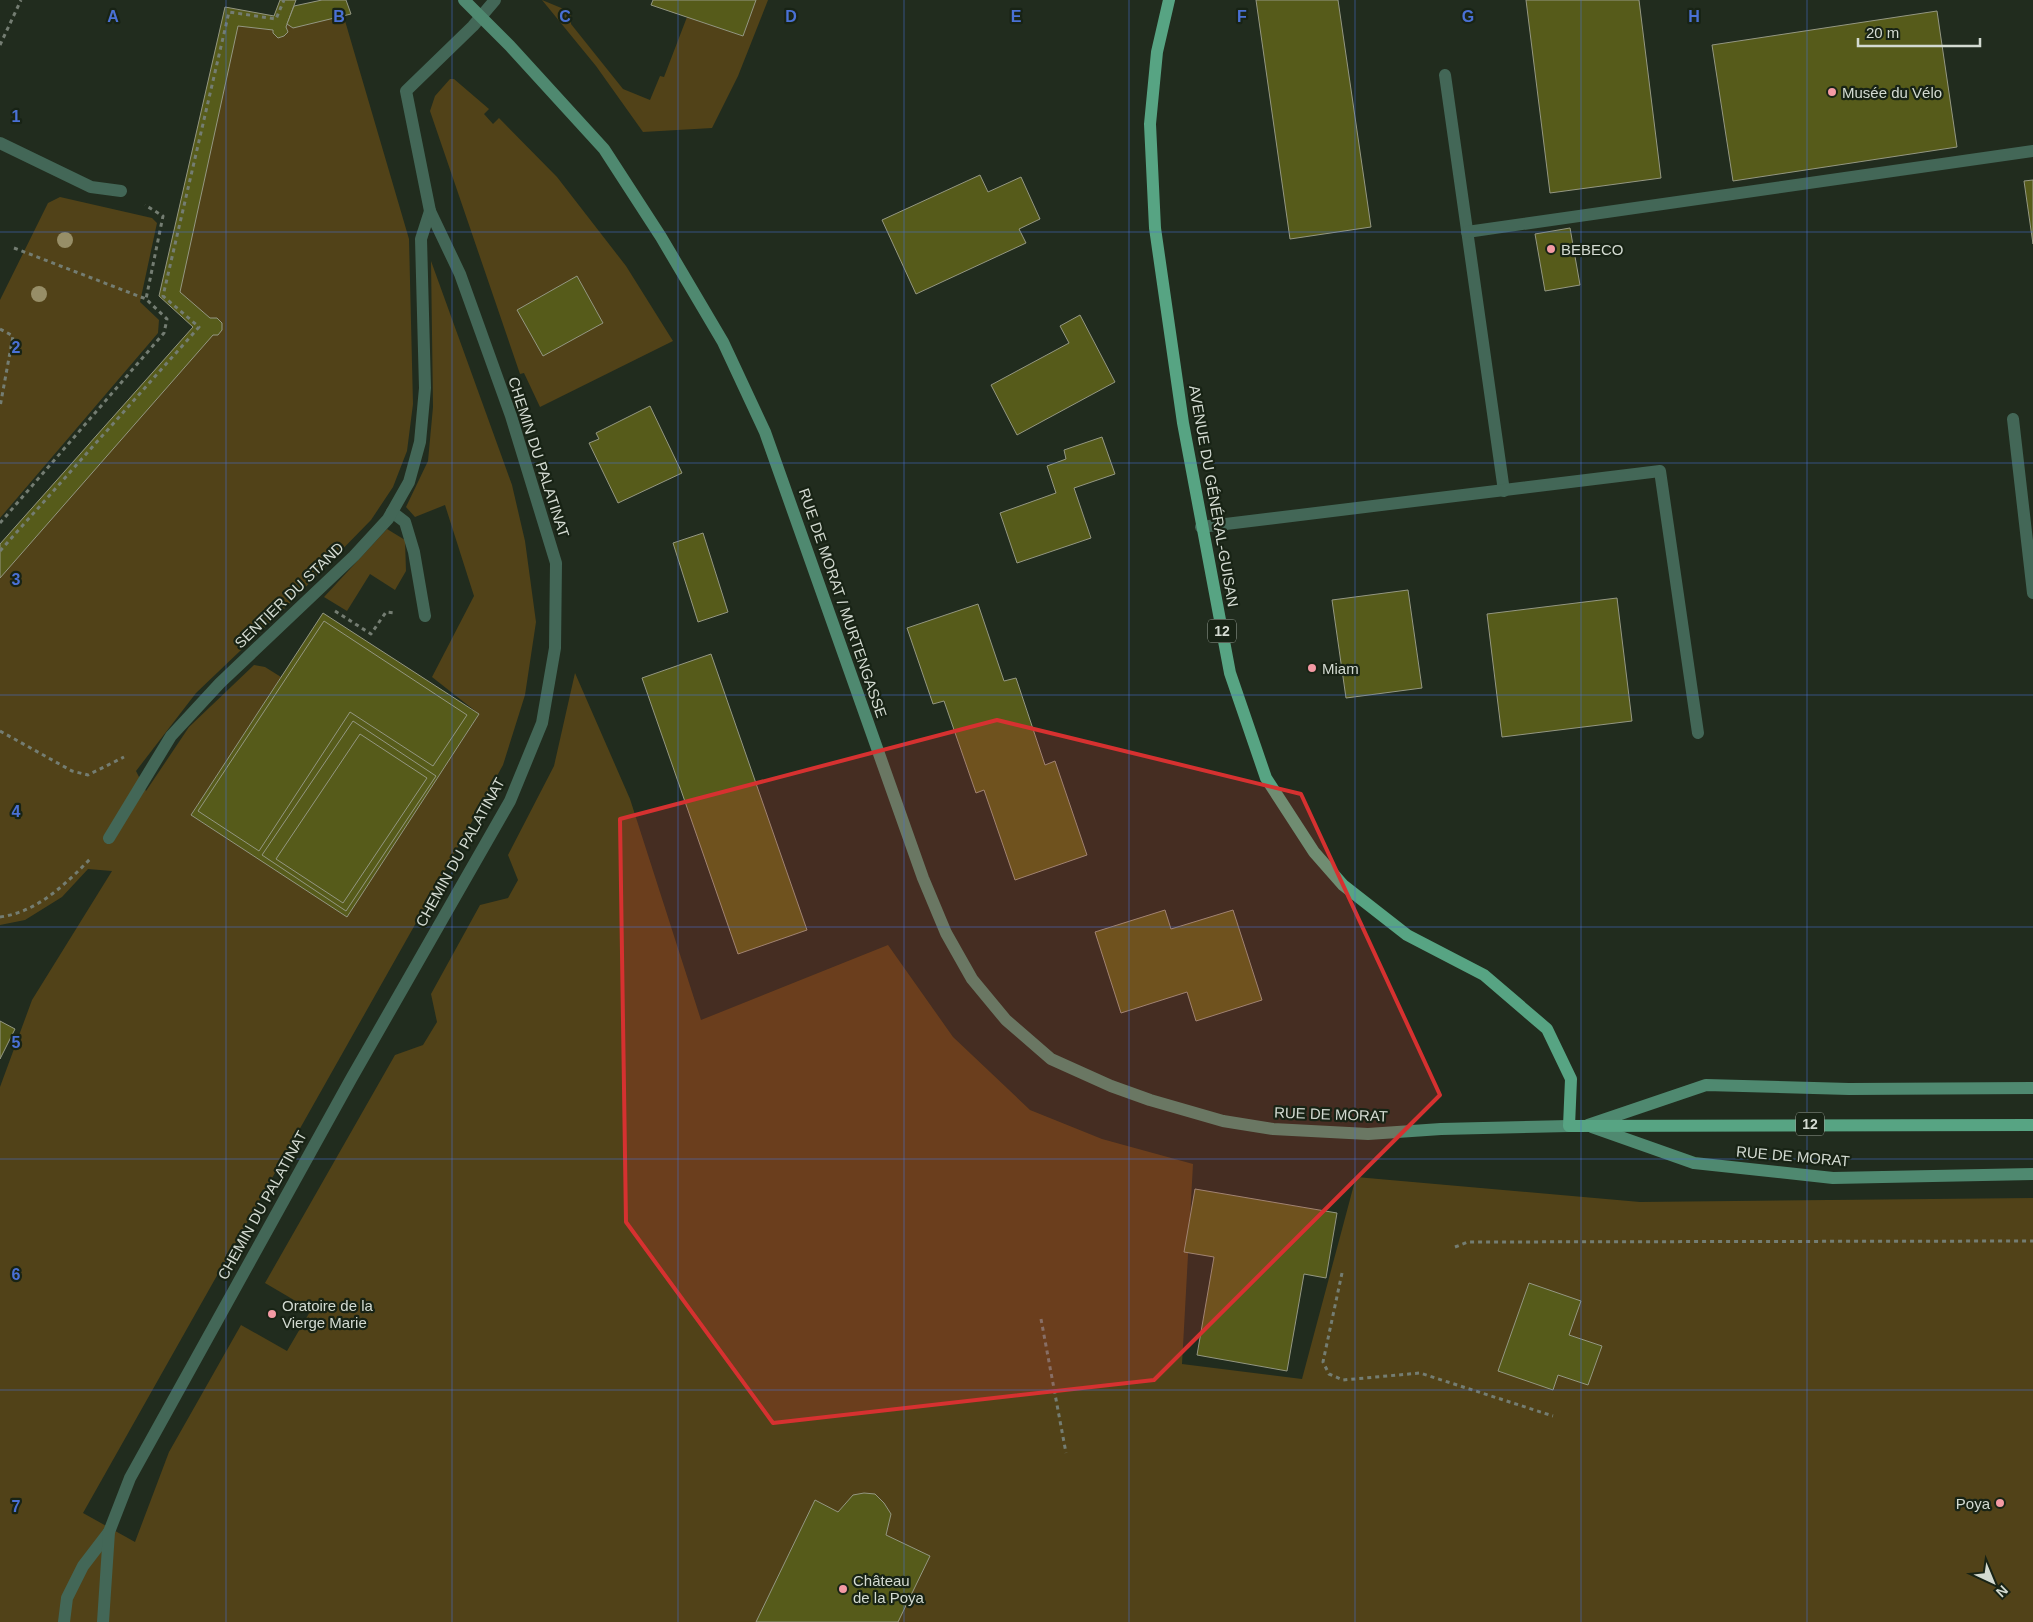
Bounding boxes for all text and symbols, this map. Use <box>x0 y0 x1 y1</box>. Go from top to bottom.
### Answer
text: A <box>107 8 119 25</box>
text: B <box>333 8 345 25</box>
text: C <box>559 8 571 25</box>
text: D <box>785 8 797 25</box>
text: E <box>1011 8 1022 25</box>
text: F <box>1237 8 1247 25</box>
text: G <box>1462 8 1474 25</box>
text: H <box>1688 8 1700 25</box>
scale bar <box>1858 15 1980 47</box>
text: 20 m <box>1866 24 1899 41</box>
place label: Musée du Vélo <box>1842 84 1942 101</box>
marker: Musée du Vélo <box>1826 86 1838 98</box>
text: 1 <box>12 108 21 125</box>
place label: BEBECO <box>1561 241 1624 258</box>
marker: BEBECO <box>1545 243 1557 255</box>
text: 2 <box>12 339 21 356</box>
street label: CHEMIN DU PALATINAT <box>505 375 573 539</box>
street label: AVENUE DU GÉNÉRAL-GUISAN <box>1186 384 1242 608</box>
street label: RUE DE MORAT / MURTENGASSE <box>796 486 890 720</box>
street label: SENTIER DU STAND <box>231 538 347 651</box>
text: 3 <box>12 571 21 588</box>
road number: 12 <box>1208 620 1236 642</box>
place label: Miam <box>1322 660 1359 677</box>
marker: Miam <box>1306 662 1318 674</box>
street label: CHEMIN DU PALATINAT <box>412 775 508 929</box>
text: 4 <box>12 803 21 820</box>
text: 5 <box>12 1034 21 1051</box>
street label: RUE DE MORAT <box>1274 1104 1388 1124</box>
road number: 12 <box>1796 1112 1824 1136</box>
street label: CHEMIN DU PALATINAT <box>214 1128 310 1282</box>
street label: RUE DE MORAT <box>1736 1143 1850 1169</box>
text: 6 <box>12 1266 21 1283</box>
place label: Oratoire de la Vierge Marie <box>282 1297 374 1331</box>
marker: Oratoire de la Vierge Marie <box>266 1308 278 1320</box>
place label: Poya <box>1956 1495 1991 1512</box>
marker: Poya <box>1994 1497 2006 1509</box>
text: 7 <box>12 1498 21 1515</box>
north arrow <box>1968 1557 2018 1607</box>
place label: Château de la Poya <box>853 1572 925 1606</box>
text: N <box>1993 1582 2011 1601</box>
marker: Château de la Poya <box>837 1583 849 1595</box>

